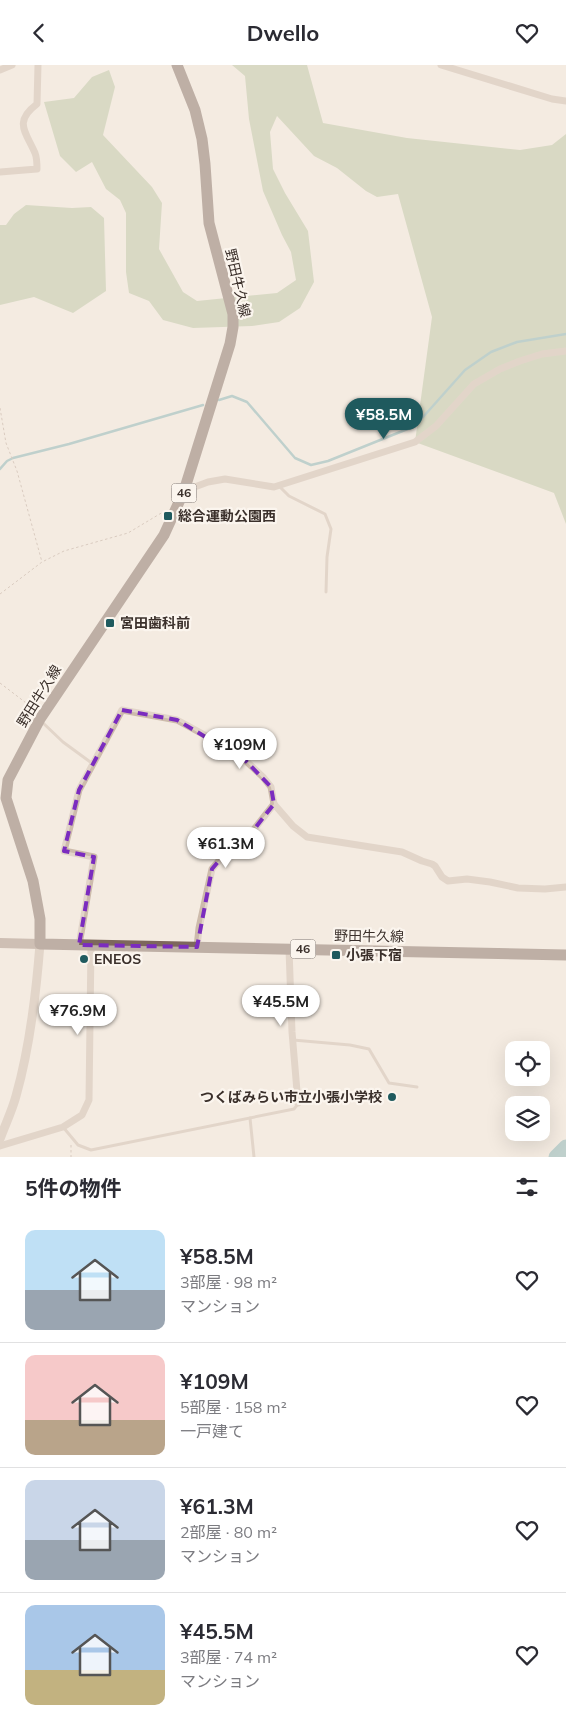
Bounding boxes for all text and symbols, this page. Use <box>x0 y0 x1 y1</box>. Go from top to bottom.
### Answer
icon: back <box>25 19 53 47</box>
text: Dwello <box>247 19 319 47</box>
icon: heart <box>513 19 541 47</box>
street label: 野田牛久線 <box>221 247 255 319</box>
pin: ¥58.5M <box>343 397 425 440</box>
text: ¥58.5M <box>356 404 412 424</box>
road number: 46 <box>172 483 196 503</box>
place label: 総合運動公園西 <box>178 507 276 525</box>
marker: 総合運動公園西 <box>162 510 174 522</box>
place label: 宮田歯科前 <box>120 614 190 632</box>
marker: 宮田歯科前 <box>104 617 116 629</box>
street label: 野田牛久線 <box>13 662 65 730</box>
pin: ¥109M <box>205 727 275 770</box>
text: ¥109M <box>214 734 266 754</box>
pin: ¥61.3M <box>185 827 267 869</box>
text: ¥61.3M <box>198 833 254 853</box>
street label: 野田牛久線 <box>334 926 404 946</box>
road number: 46 <box>290 939 316 959</box>
place label: 小張下宿 <box>346 946 402 964</box>
marker: 小張下宿 <box>330 949 342 961</box>
place label: ENEOS <box>94 950 141 968</box>
marker: ENEOS <box>78 953 90 965</box>
pin: ¥45.5M <box>240 985 322 1027</box>
text: ¥45.5M <box>253 991 309 1011</box>
pin: ¥76.9M <box>37 993 119 1036</box>
text: ¥76.9M <box>50 1000 106 1020</box>
map controls <box>505 1041 550 1141</box>
button: locate <box>505 1041 550 1086</box>
place label: つくばみらい市立小張小学校 <box>200 1088 382 1106</box>
marker: つくばみらい市立小張小学校 <box>386 1091 398 1103</box>
button: layers <box>505 1096 550 1141</box>
icon: filters <box>513 1173 541 1201</box>
text: 5件の物件 <box>25 1175 122 1201</box>
text: ¥58.5M <box>180 1243 254 1269</box>
icon: home <box>65 1250 125 1310</box>
icon: heart <box>513 1266 541 1294</box>
text: 3部屋 · 98 m² <box>180 1272 277 1292</box>
text: マンション <box>180 1296 260 1316</box>
text: ¥109M <box>180 1368 249 1394</box>
icon: home <box>65 1375 125 1435</box>
icon: heart <box>513 1391 541 1419</box>
text: 5部屋 · 158 m² <box>180 1397 287 1417</box>
text: 一戸建て <box>180 1421 244 1441</box>
text: ¥61.3M <box>180 1493 254 1519</box>
icon: home <box>65 1500 125 1560</box>
icon: heart <box>513 1516 541 1544</box>
text: 2部屋 · 80 m² <box>180 1522 277 1542</box>
text: マンション <box>180 1546 260 1566</box>
text: ¥45.5M <box>180 1618 254 1644</box>
icon: home <box>65 1625 125 1685</box>
icon: heart <box>513 1641 541 1669</box>
text: 3部屋 · 74 m² <box>180 1647 277 1667</box>
text: マンション <box>180 1671 260 1691</box>

